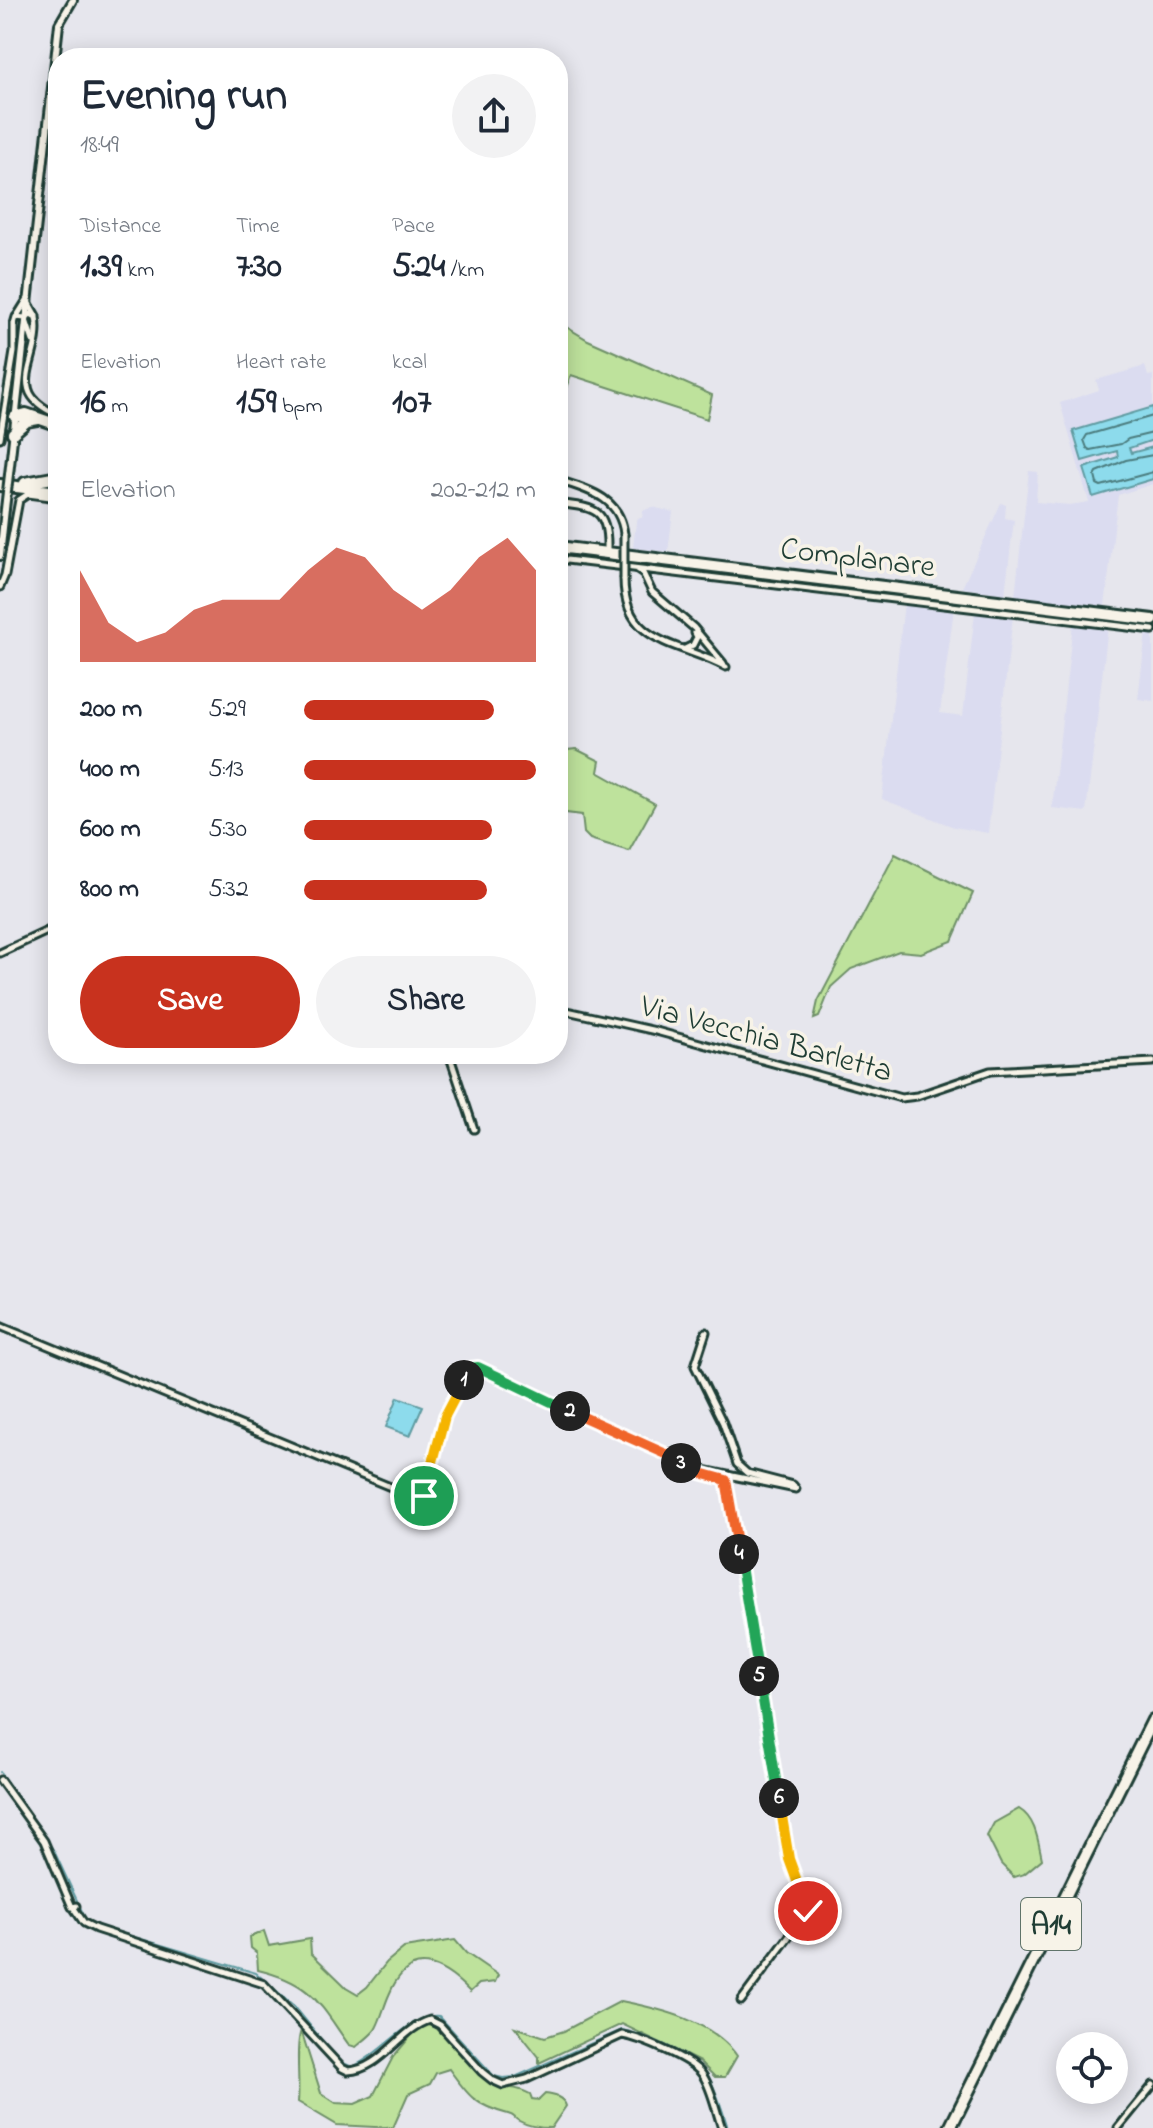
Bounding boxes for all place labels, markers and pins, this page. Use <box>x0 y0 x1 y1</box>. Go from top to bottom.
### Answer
pin: 1 <box>444 1360 484 1400</box>
pin: 2 <box>550 1391 590 1431</box>
pin: 3 <box>661 1443 701 1483</box>
pin <box>390 1462 458 1530</box>
pin: 4 <box>719 1534 759 1574</box>
pin: 5 <box>739 1656 779 1696</box>
pin: 6 <box>759 1778 799 1818</box>
pin <box>774 1877 842 1945</box>

